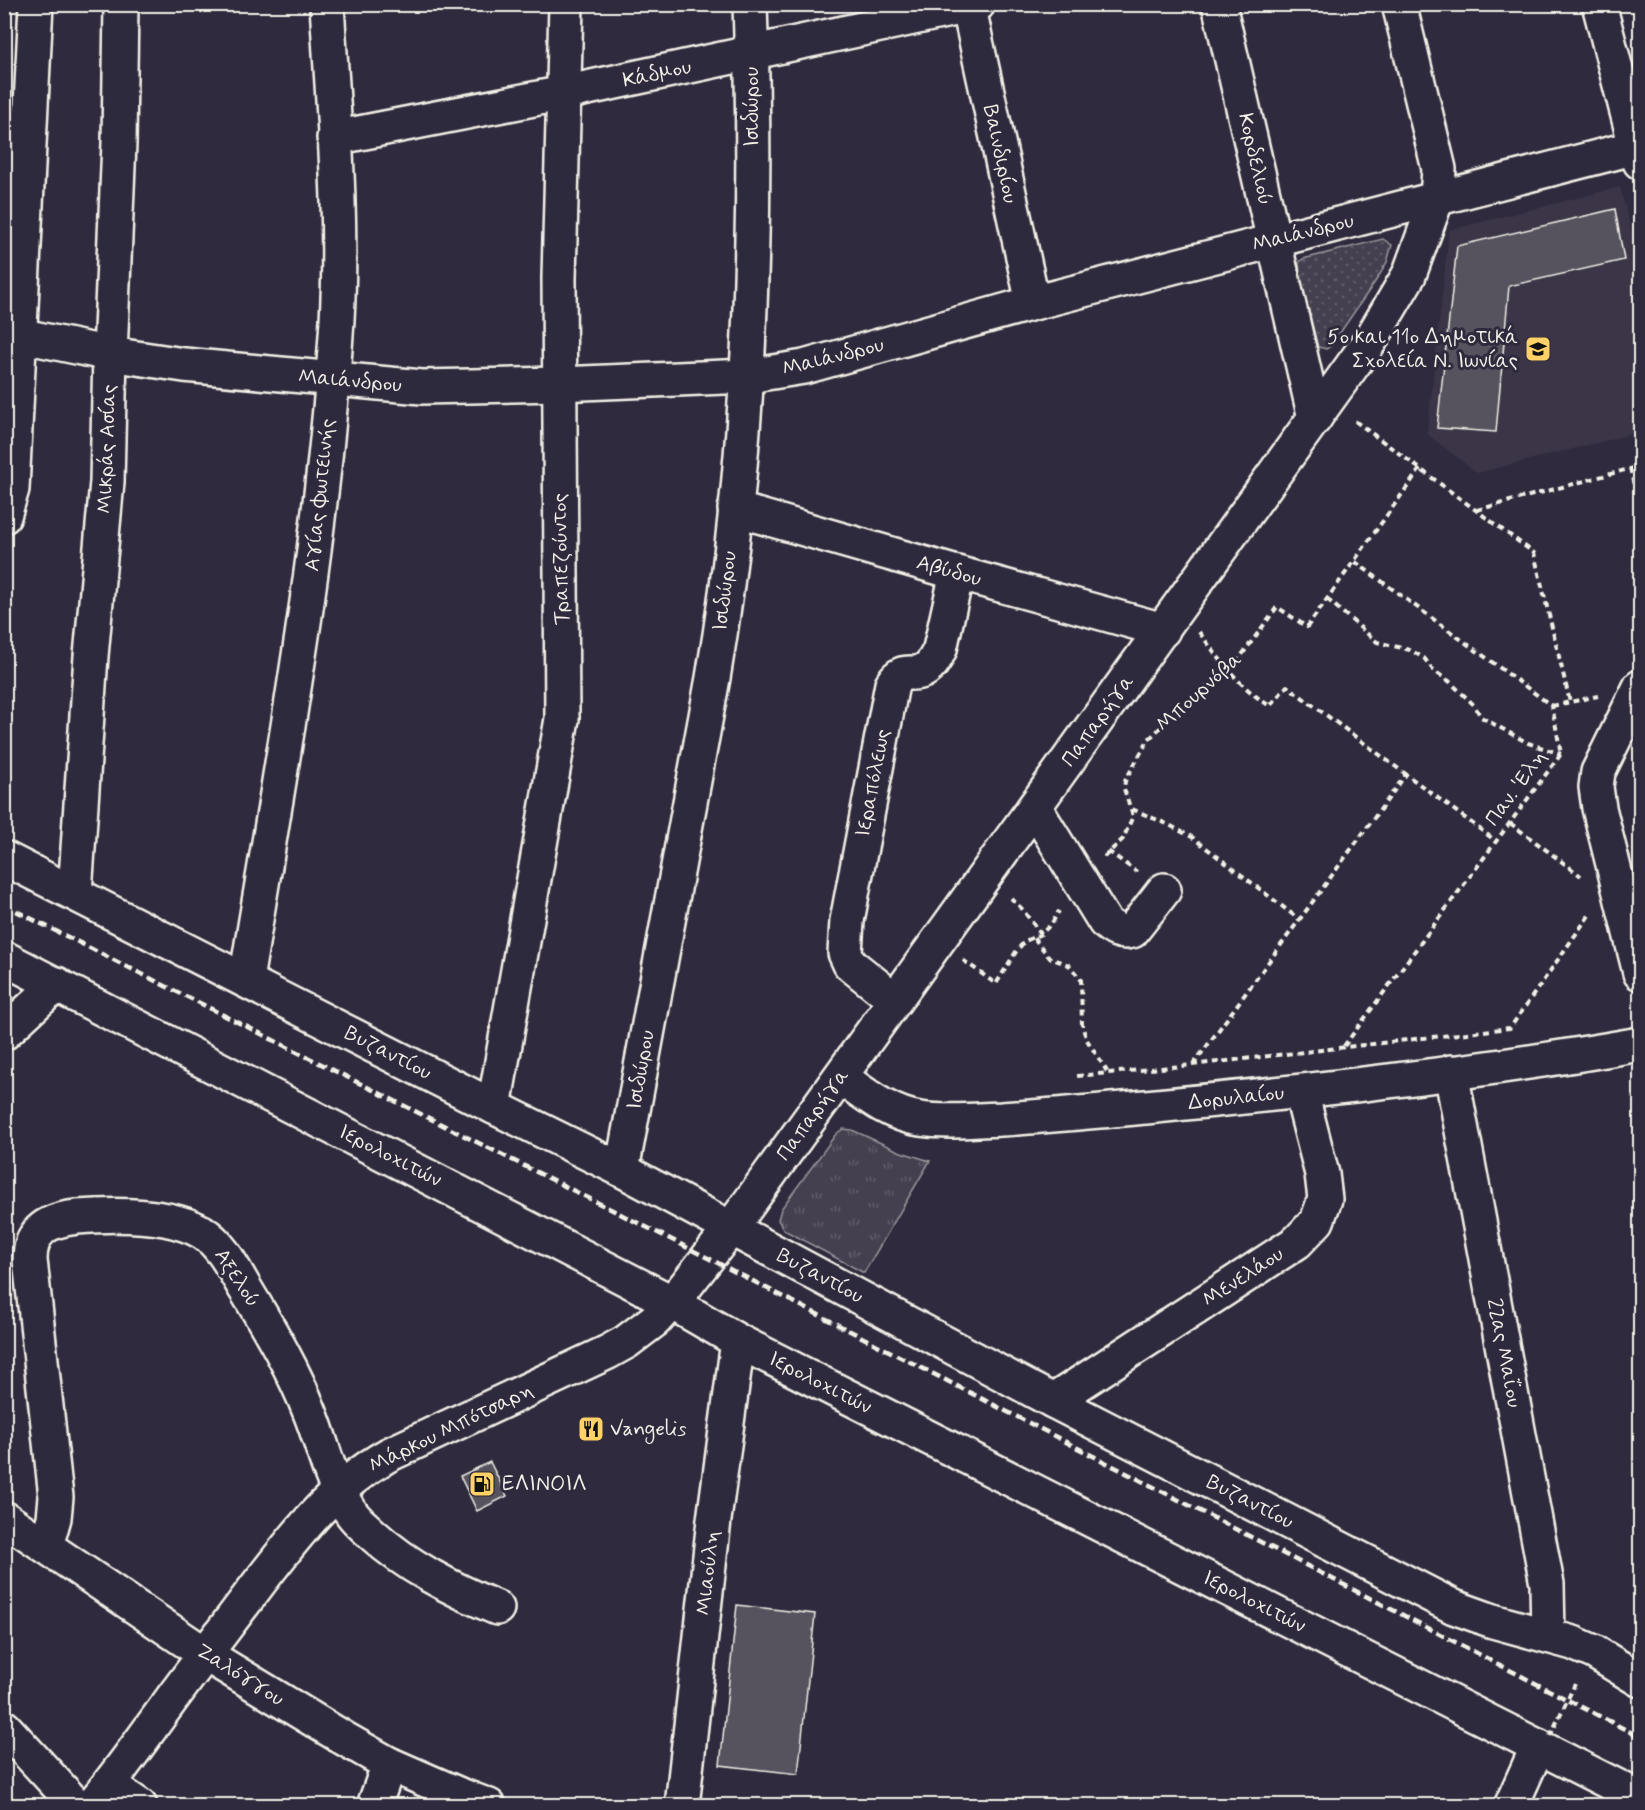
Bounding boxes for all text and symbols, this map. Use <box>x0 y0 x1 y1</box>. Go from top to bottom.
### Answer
street label: Κάδμου <box>620 53 694 95</box>
street label: Ισιδώρου <box>738 67 766 147</box>
street label: Βαινδιρίου <box>976 102 1024 206</box>
street label: Κορδελιού <box>1231 110 1279 208</box>
street label: Μαιάνδρου <box>1249 207 1357 259</box>
place label: 5ο και 11ο Δημοτικά Σχολεία Ν. Ιωνίας <box>1327 323 1518 375</box>
street label: Μαιάνδρου <box>779 331 887 383</box>
school or university icon: 5ο και 11ο Δημοτικά Σχολεία Ν. Ιωνίας <box>1523 334 1553 364</box>
street label: Μαιάνδρου <box>297 363 403 399</box>
street label: Μικράς Ασίας <box>91 384 123 514</box>
street label: Αγίας Φωτεινής <box>298 417 342 573</box>
street label: Τραπεζούντος <box>546 493 576 625</box>
street label: Αβύδου <box>913 548 985 594</box>
street label: Ισιδώρου <box>706 549 744 633</box>
street label: Μπουρνόβα <box>1150 646 1248 738</box>
street label: Παπαρήγα <box>1055 669 1141 773</box>
street label: Ιεραπόλεως <box>849 727 897 839</box>
street label: Παν. 'Ελη <box>1479 744 1553 832</box>
street label: Βυζαντίου <box>340 1019 436 1087</box>
street label: Ισιδώρου <box>620 1028 662 1112</box>
street label: Παπαρήγα <box>770 1063 856 1167</box>
street label: Δορυλαίου <box>1187 1079 1285 1117</box>
street label: Ιερολοχιτών <box>334 1118 446 1194</box>
street label: Μενελάου <box>1197 1240 1289 1314</box>
street label: Βυζαντίου <box>772 1242 868 1310</box>
street label: Αξελού <box>208 1243 266 1313</box>
street label: 22ας Μαΐου <box>1480 1296 1528 1410</box>
street label: Ιερολοχιτών <box>764 1345 876 1421</box>
street label: Μάρκου Μπότσαρη <box>364 1376 538 1480</box>
restaurant icon: Vangelis <box>576 1414 606 1444</box>
place label: Vangelis <box>610 1415 686 1444</box>
street label: Βυζαντίου <box>1202 1468 1298 1536</box>
fuel station icon: ΕΛΙΝΟΙΛ <box>467 1469 497 1499</box>
place label: ΕΛΙΝΟΙΛ <box>502 1470 586 1498</box>
street label: Μιαούλη <box>690 1529 726 1617</box>
street label: Ιερολοχιτών <box>1198 1564 1310 1640</box>
street label: Ζαλόγγου <box>191 1637 289 1713</box>

